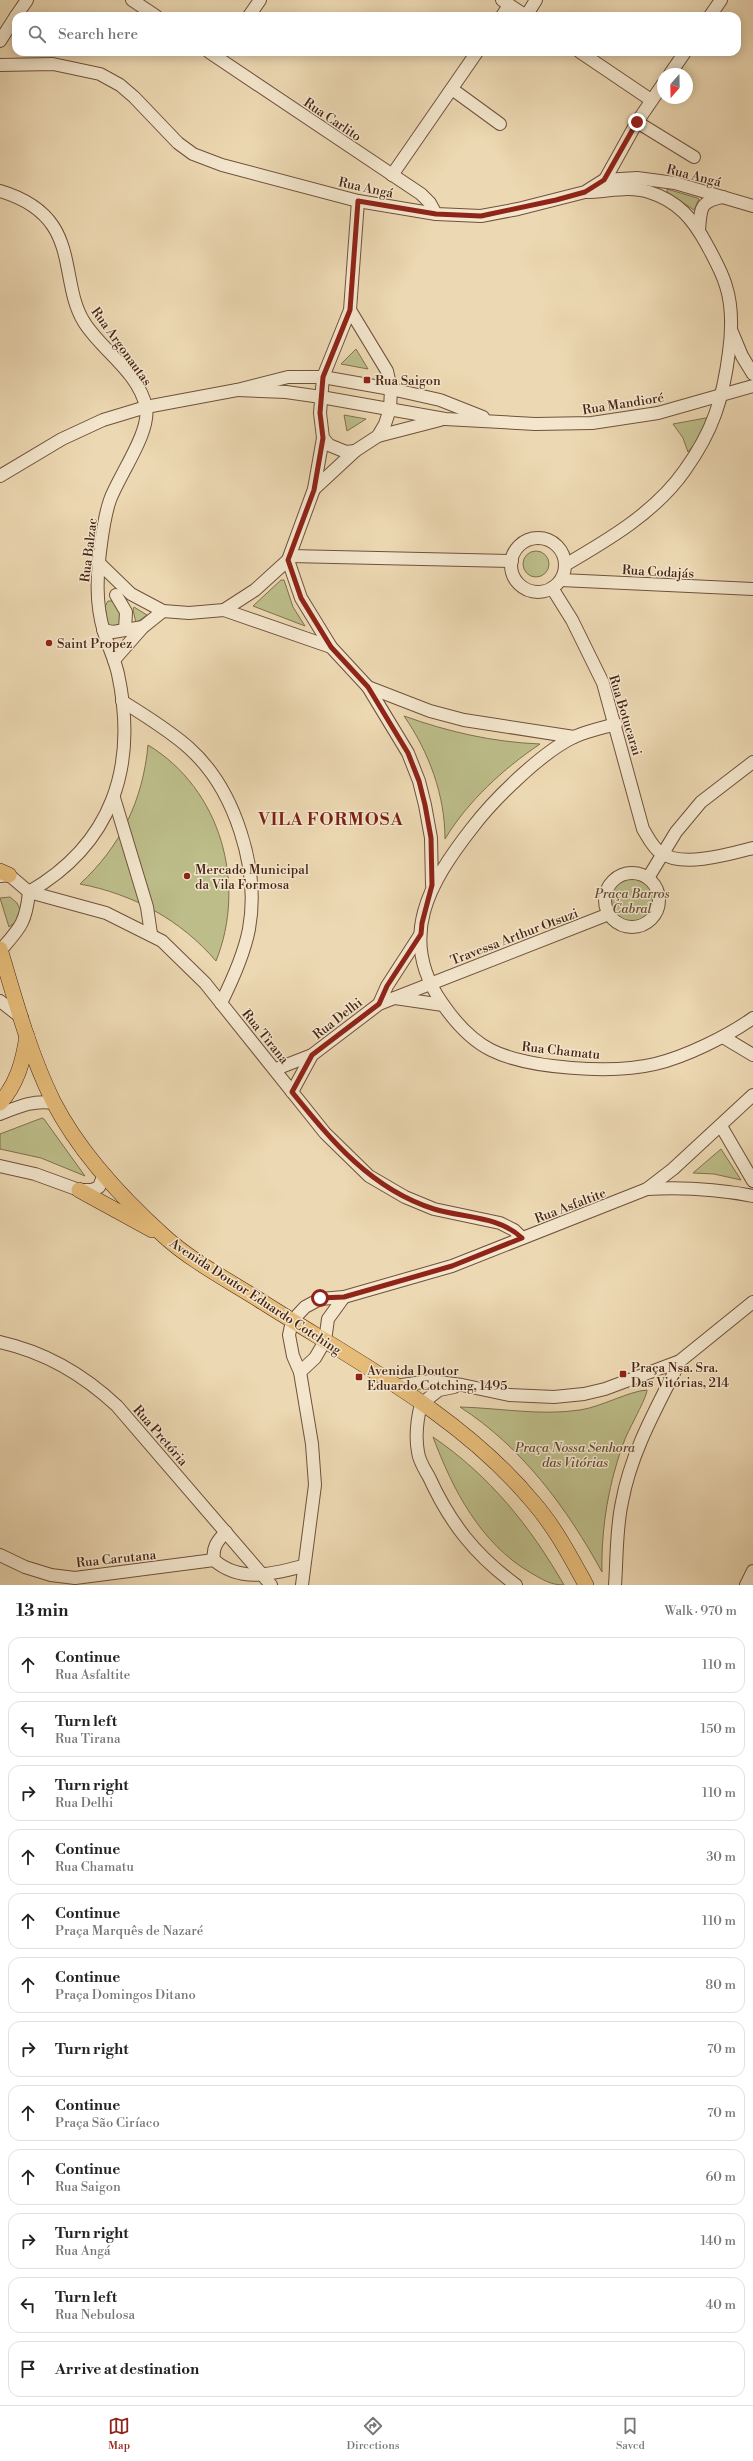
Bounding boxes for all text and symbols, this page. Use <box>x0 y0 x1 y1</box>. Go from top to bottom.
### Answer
search box <box>12 12 741 56</box>
icon: search <box>26 23 48 45</box>
text: Search here <box>58 25 138 44</box>
north arrow <box>657 68 693 104</box>
street label: Rua Carlito <box>300 95 364 145</box>
route end <box>628 113 646 131</box>
street label: Rua Angá <box>665 161 723 191</box>
street label: Rua Angá <box>337 174 395 202</box>
street label: Rua Argonautas <box>87 304 155 389</box>
place label: Rua Saigon <box>375 373 441 389</box>
marker: Rua Saigon <box>362 375 372 385</box>
street label: Rua Mandioré <box>581 390 666 418</box>
street label: Rua Balzac <box>77 517 101 583</box>
street label: Rua Codajás <box>621 562 695 582</box>
place label: Saint Propez <box>57 636 132 652</box>
marker: Saint Propez <box>44 638 54 648</box>
street label: Rua Botucarai <box>605 673 645 758</box>
district label: VILA FORMOSA <box>257 809 404 831</box>
place label: Mercado Municipal da Vila Formosa <box>195 862 309 893</box>
marker: Mercado Municipal da Vila Formosa <box>182 871 192 881</box>
park label: Praça Barros Cabral <box>593 886 670 917</box>
street label: Travessa Arthur Otsuzi <box>448 905 581 969</box>
street label: Rua Delhi <box>310 995 365 1043</box>
street label: Rua Tirana <box>238 1006 292 1067</box>
street label: Rua Chamatu <box>521 1039 602 1063</box>
street label: Rua Asfaltite <box>532 1185 609 1227</box>
street label: Avenida Doutor Eduardo Cotching <box>166 1235 345 1359</box>
route start <box>311 1289 329 1307</box>
place label: Praça Nsa. Sra. Das Vitórias, 214 <box>631 1360 729 1391</box>
place label: Avenida Doutor Eduardo Cotching, 1495 <box>366 1363 507 1394</box>
marker: Praça Nsa. Sra. Das Vitórias, 214 <box>618 1369 628 1379</box>
marker: Avenida Doutor Eduardo Cotching, 1495 <box>354 1372 364 1382</box>
street label: Rua Pretória <box>130 1402 191 1470</box>
park label: Praça Nossa Senhora das Vitórias <box>514 1440 636 1471</box>
street label: Rua Carutana <box>75 1547 157 1571</box>
text: 13 min <box>16 1600 68 1622</box>
text: Walk · 970 m <box>665 1603 737 1619</box>
text: Continue <box>55 1648 120 1667</box>
icon: ahead <box>17 1654 39 1676</box>
text: 110 m <box>702 1657 736 1673</box>
text: Rua Asfaltite <box>55 1667 130 1683</box>
text: Turn left <box>55 1712 117 1731</box>
icon: left <box>17 1718 39 1740</box>
text: 150 m <box>701 1721 736 1737</box>
text: Rua Tirana <box>55 1731 120 1747</box>
text: Turn right <box>55 1776 129 1795</box>
icon: right <box>17 1782 39 1804</box>
text: 110 m <box>702 1785 736 1801</box>
text: Rua Delhi <box>55 1795 113 1811</box>
text: Continue <box>55 1840 120 1859</box>
icon: ahead <box>17 1846 39 1868</box>
text: 30 m <box>706 1849 736 1865</box>
text: Rua Chamatu <box>55 1859 134 1875</box>
text: Continue <box>55 1904 120 1923</box>
icon: ahead <box>17 1910 39 1932</box>
text: 110 m <box>702 1913 736 1929</box>
text: Praça Marquês de Nazaré <box>55 1923 203 1939</box>
text: Continue <box>55 1968 120 1987</box>
icon: ahead <box>17 1974 39 1996</box>
text: 80 m <box>705 1977 736 1993</box>
text: Praça Domingos Ditano <box>55 1987 196 2003</box>
icon: right <box>17 2038 39 2060</box>
text: Turn right <box>55 2040 129 2059</box>
text: 70 m <box>707 2041 736 2057</box>
text: Continue <box>55 2096 120 2115</box>
icon: ahead <box>17 2102 39 2124</box>
text: 70 m <box>707 2105 736 2121</box>
text: Praça São Ciríaco <box>55 2115 160 2131</box>
text: Continue <box>55 2160 120 2179</box>
icon: ahead <box>17 2166 39 2188</box>
text: 60 m <box>705 2169 736 2185</box>
text: Rua Saigon <box>55 2179 121 2195</box>
text: Turn right <box>55 2224 129 2243</box>
icon: right <box>17 2230 39 2252</box>
text: 140 m <box>700 2233 736 2249</box>
text: Rua Angá <box>55 2243 111 2259</box>
text: Turn left <box>55 2288 117 2307</box>
icon: left <box>17 2294 39 2316</box>
text: 40 m <box>706 2297 736 2313</box>
text: Rua Nebulosa <box>55 2307 135 2323</box>
icon: arrive <box>17 2358 39 2380</box>
text: Arrive at destination <box>55 2360 199 2379</box>
tab: Map <box>108 2415 130 2453</box>
tab: Directions <box>347 2415 400 2453</box>
tab: Saved <box>616 2415 645 2453</box>

